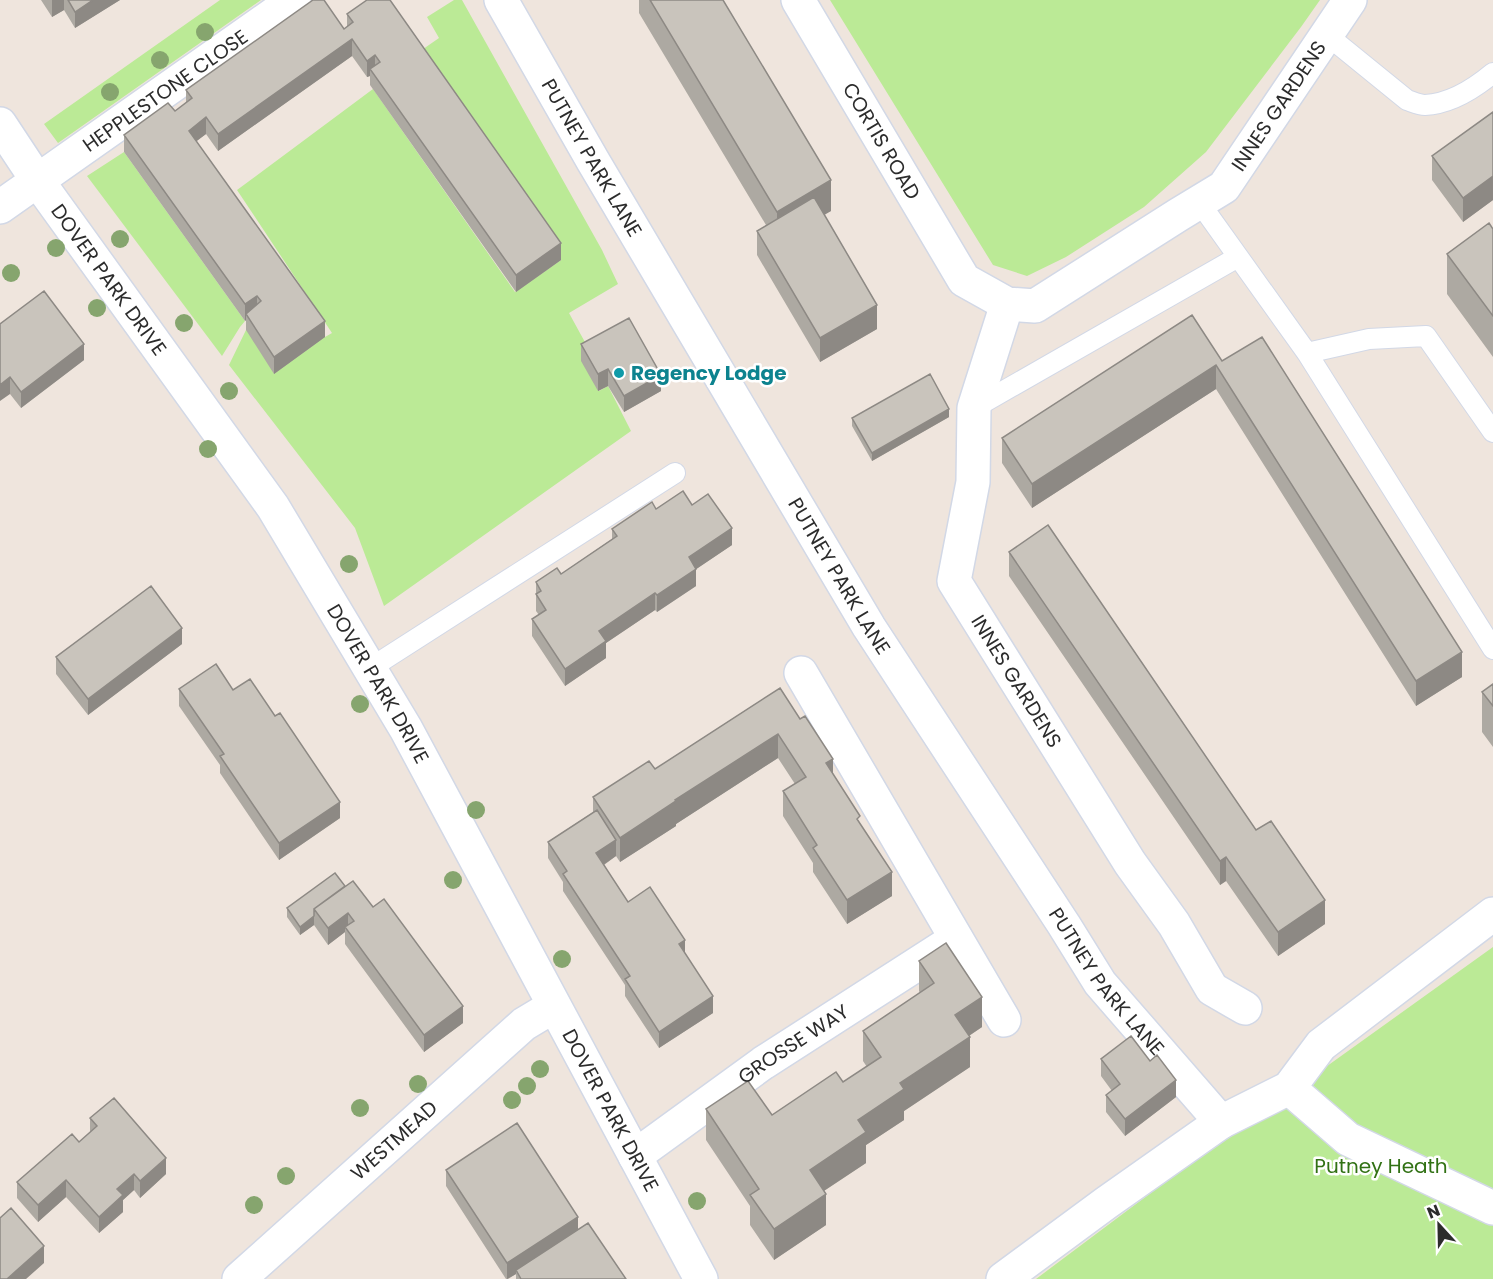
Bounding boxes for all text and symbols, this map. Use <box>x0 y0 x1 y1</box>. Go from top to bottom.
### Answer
street label: HEPPLESTONE CLOSE <box>77 23 253 159</box>
street label: INNES GARDENS <box>1225 35 1333 177</box>
street label: PUTNEY PARK LANE <box>535 74 649 242</box>
street label: CORTIS ROAD <box>836 77 927 205</box>
street label: DOVER PARK DRIVE <box>45 198 173 361</box>
place label: Regency Lodge <box>631 359 786 387</box>
marker: Regency Lodge <box>612 366 626 380</box>
street label: PUTNEY PARK LANE <box>781 492 897 660</box>
street label: DOVER PARK DRIVE <box>320 599 436 768</box>
street label: INNES GARDENS <box>964 609 1069 753</box>
street label: PUTNEY PARK LANE <box>1042 902 1171 1061</box>
street label: GROSSE WAY <box>732 997 854 1091</box>
street label: DOVER PARK DRIVE <box>556 1024 666 1197</box>
street label: WESTMEAD <box>345 1094 443 1187</box>
park label: Putney Heath <box>1314 1152 1448 1180</box>
north arrow <box>1409 1195 1469 1255</box>
text: N <box>1424 1199 1443 1224</box>

